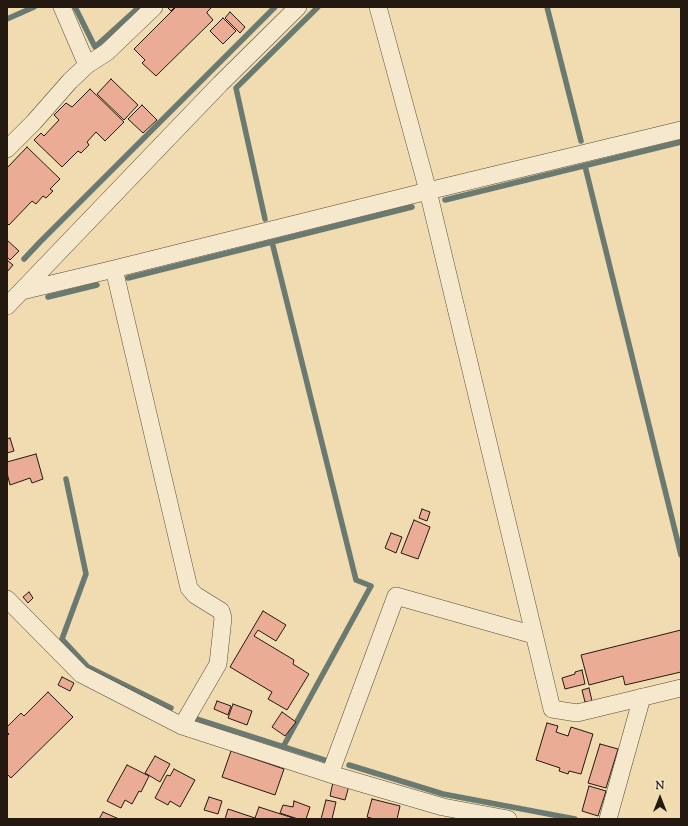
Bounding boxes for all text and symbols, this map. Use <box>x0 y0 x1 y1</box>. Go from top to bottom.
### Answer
north arrow <box>640 778 680 818</box>
text: N <box>656 778 664 794</box>

